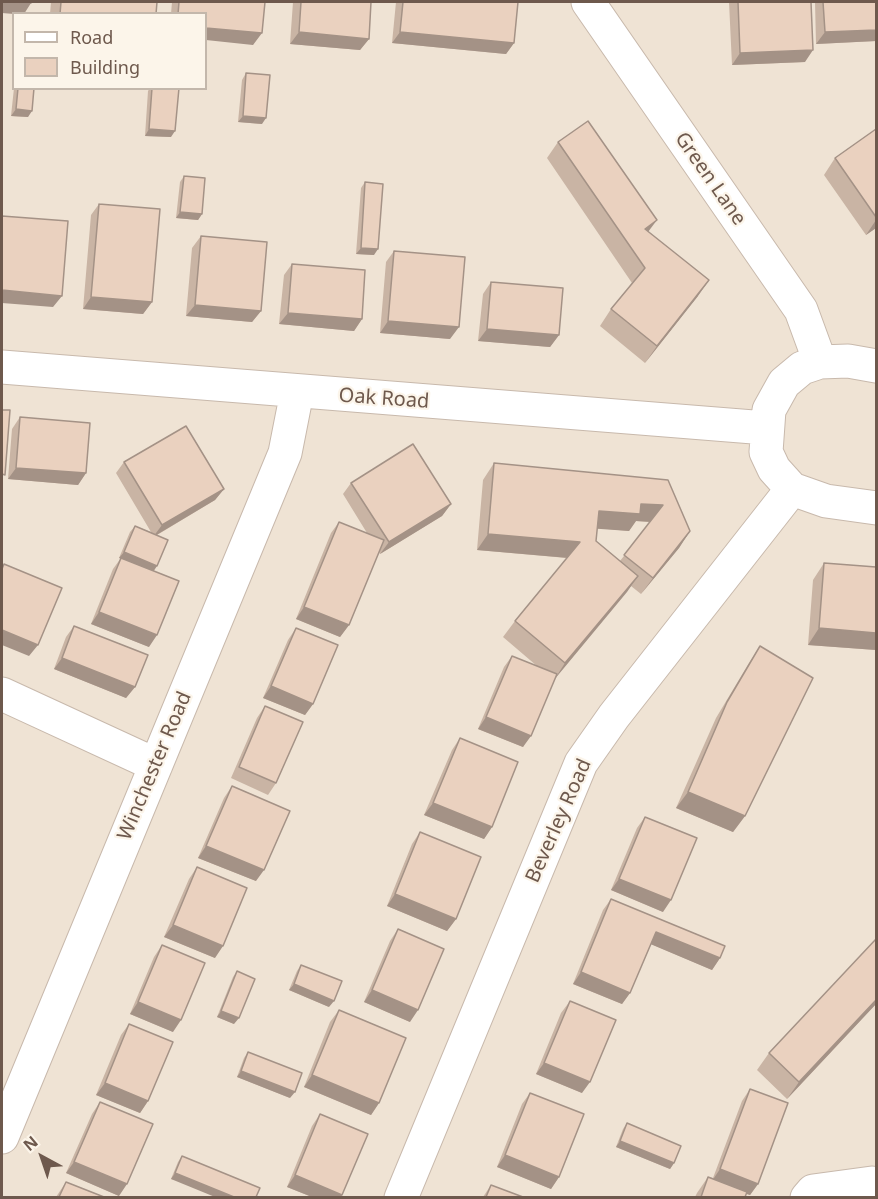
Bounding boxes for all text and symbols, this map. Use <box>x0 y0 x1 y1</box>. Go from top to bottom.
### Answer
legend <box>12 12 207 90</box>
text: Road <box>70 25 113 49</box>
text: Building <box>70 55 140 79</box>
street label: Green Lane <box>669 128 751 230</box>
street label: Oak Road <box>338 384 430 414</box>
street label: Winchester Road <box>113 688 197 844</box>
street label: Beverley Road <box>521 755 597 887</box>
north arrow <box>12 1127 72 1187</box>
text: N <box>18 1131 42 1156</box>

